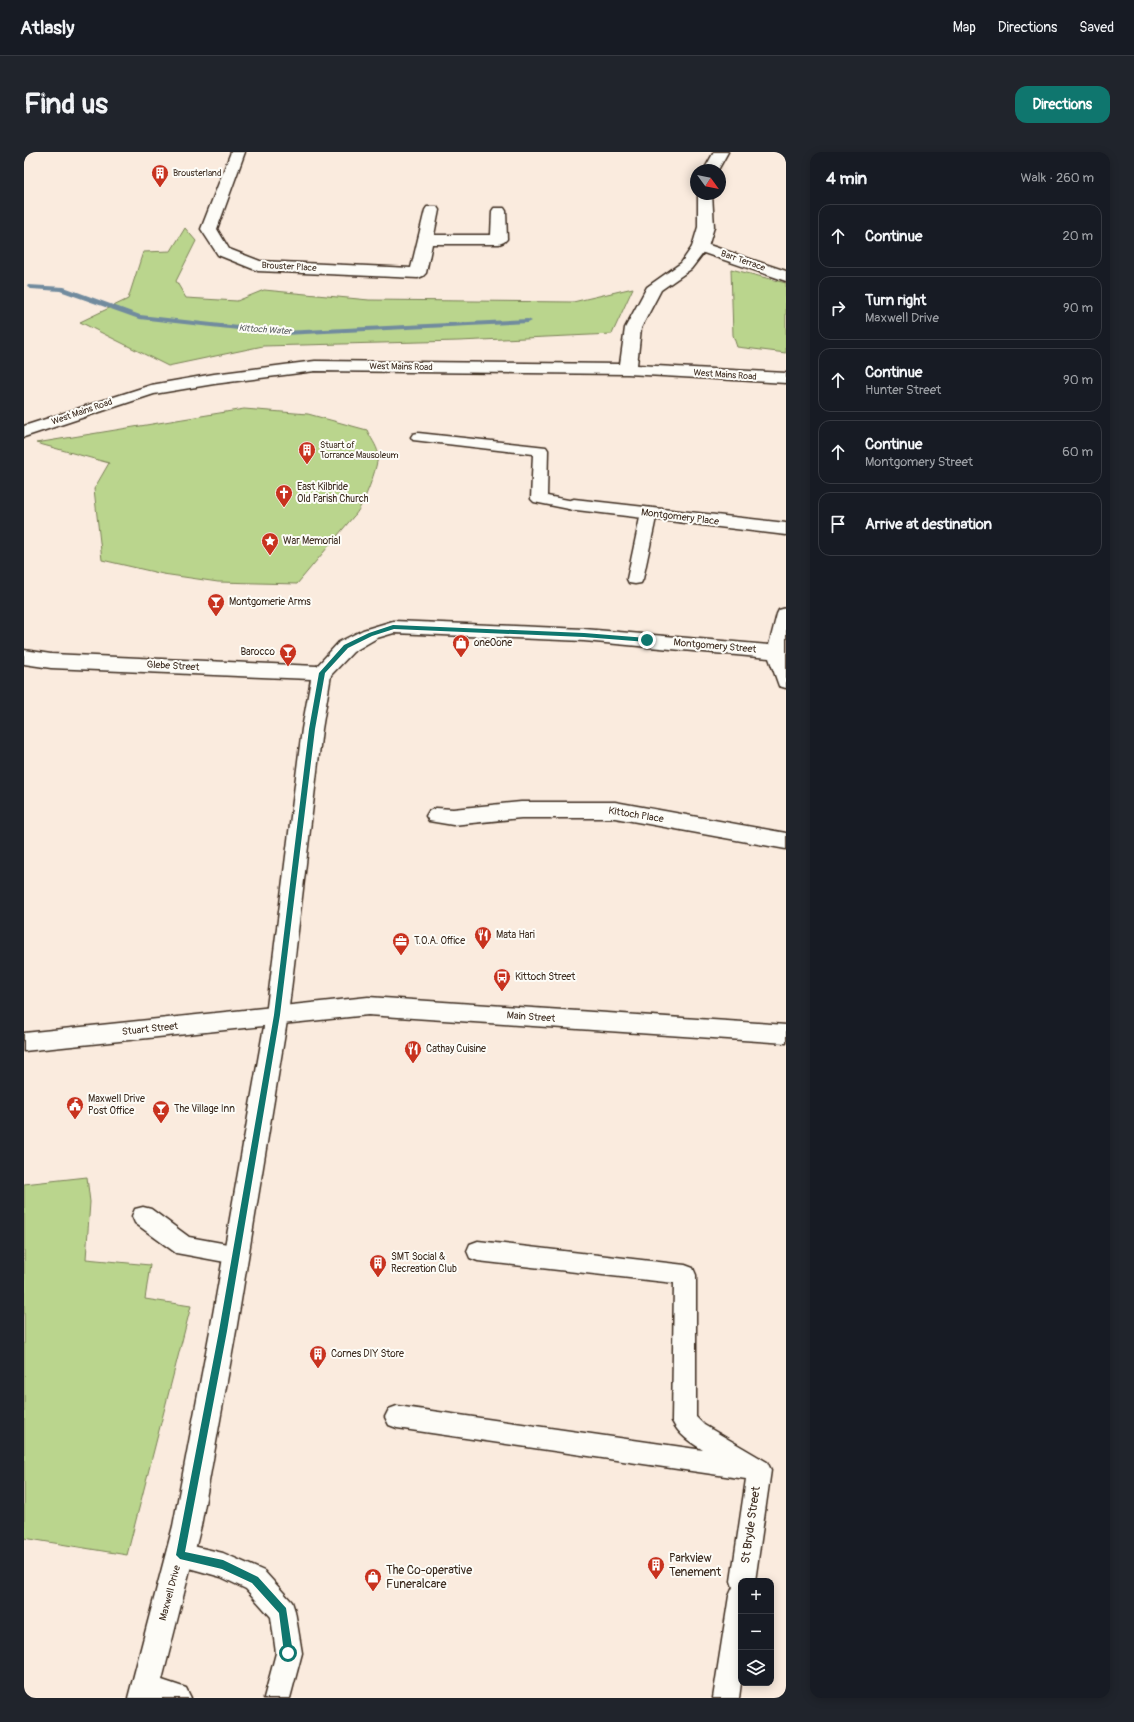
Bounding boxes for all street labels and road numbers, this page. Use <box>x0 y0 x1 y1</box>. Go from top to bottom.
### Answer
street label: Barr Terrace <box>719 248 767 274</box>
street label: Brouster Place <box>261 260 317 274</box>
street label: West Mains Road <box>369 361 433 373</box>
street label: West Mains Road <box>693 367 757 383</box>
street label: West Mains Road <box>50 396 114 428</box>
street label: Montgomery Place <box>640 506 720 528</box>
street label: Montgomery Street <box>673 636 758 656</box>
street label: Glebe Street <box>146 659 201 673</box>
street label: Kittoch Place <box>608 805 665 825</box>
street label: Main Street <box>506 1009 557 1025</box>
street label: Stuart Street <box>121 1020 180 1038</box>
street label: St Bryde Street <box>738 1485 764 1565</box>
street label: Maxwell Drive <box>157 1564 183 1622</box>

